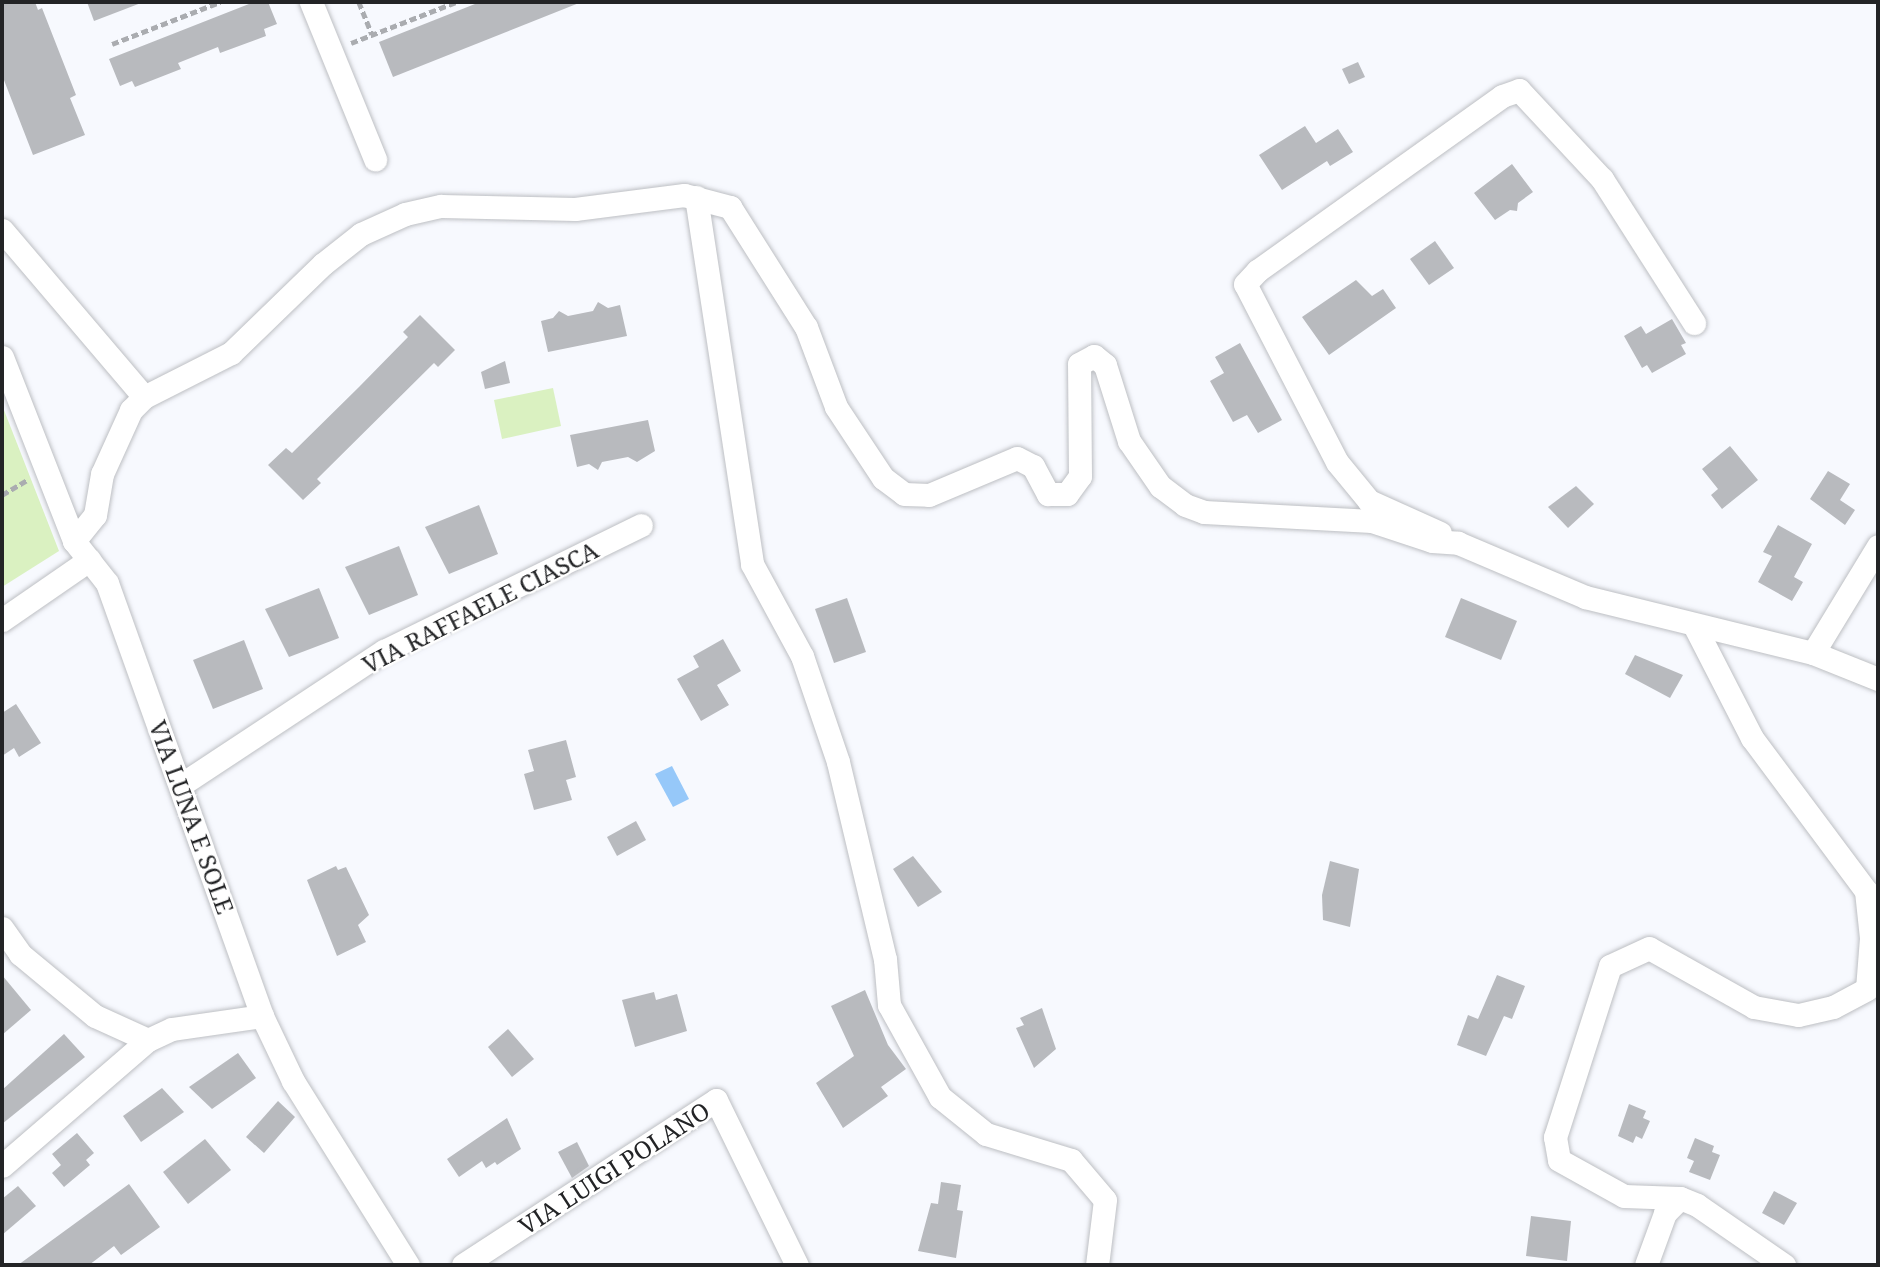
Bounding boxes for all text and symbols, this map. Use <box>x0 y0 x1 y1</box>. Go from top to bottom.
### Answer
street label: VIA RAFFAELE CIASCA <box>357 535 603 679</box>
street label: VIA LUNA E SOLE <box>144 716 240 918</box>
street label: VIA LUIGI POLANO <box>513 1096 715 1240</box>

